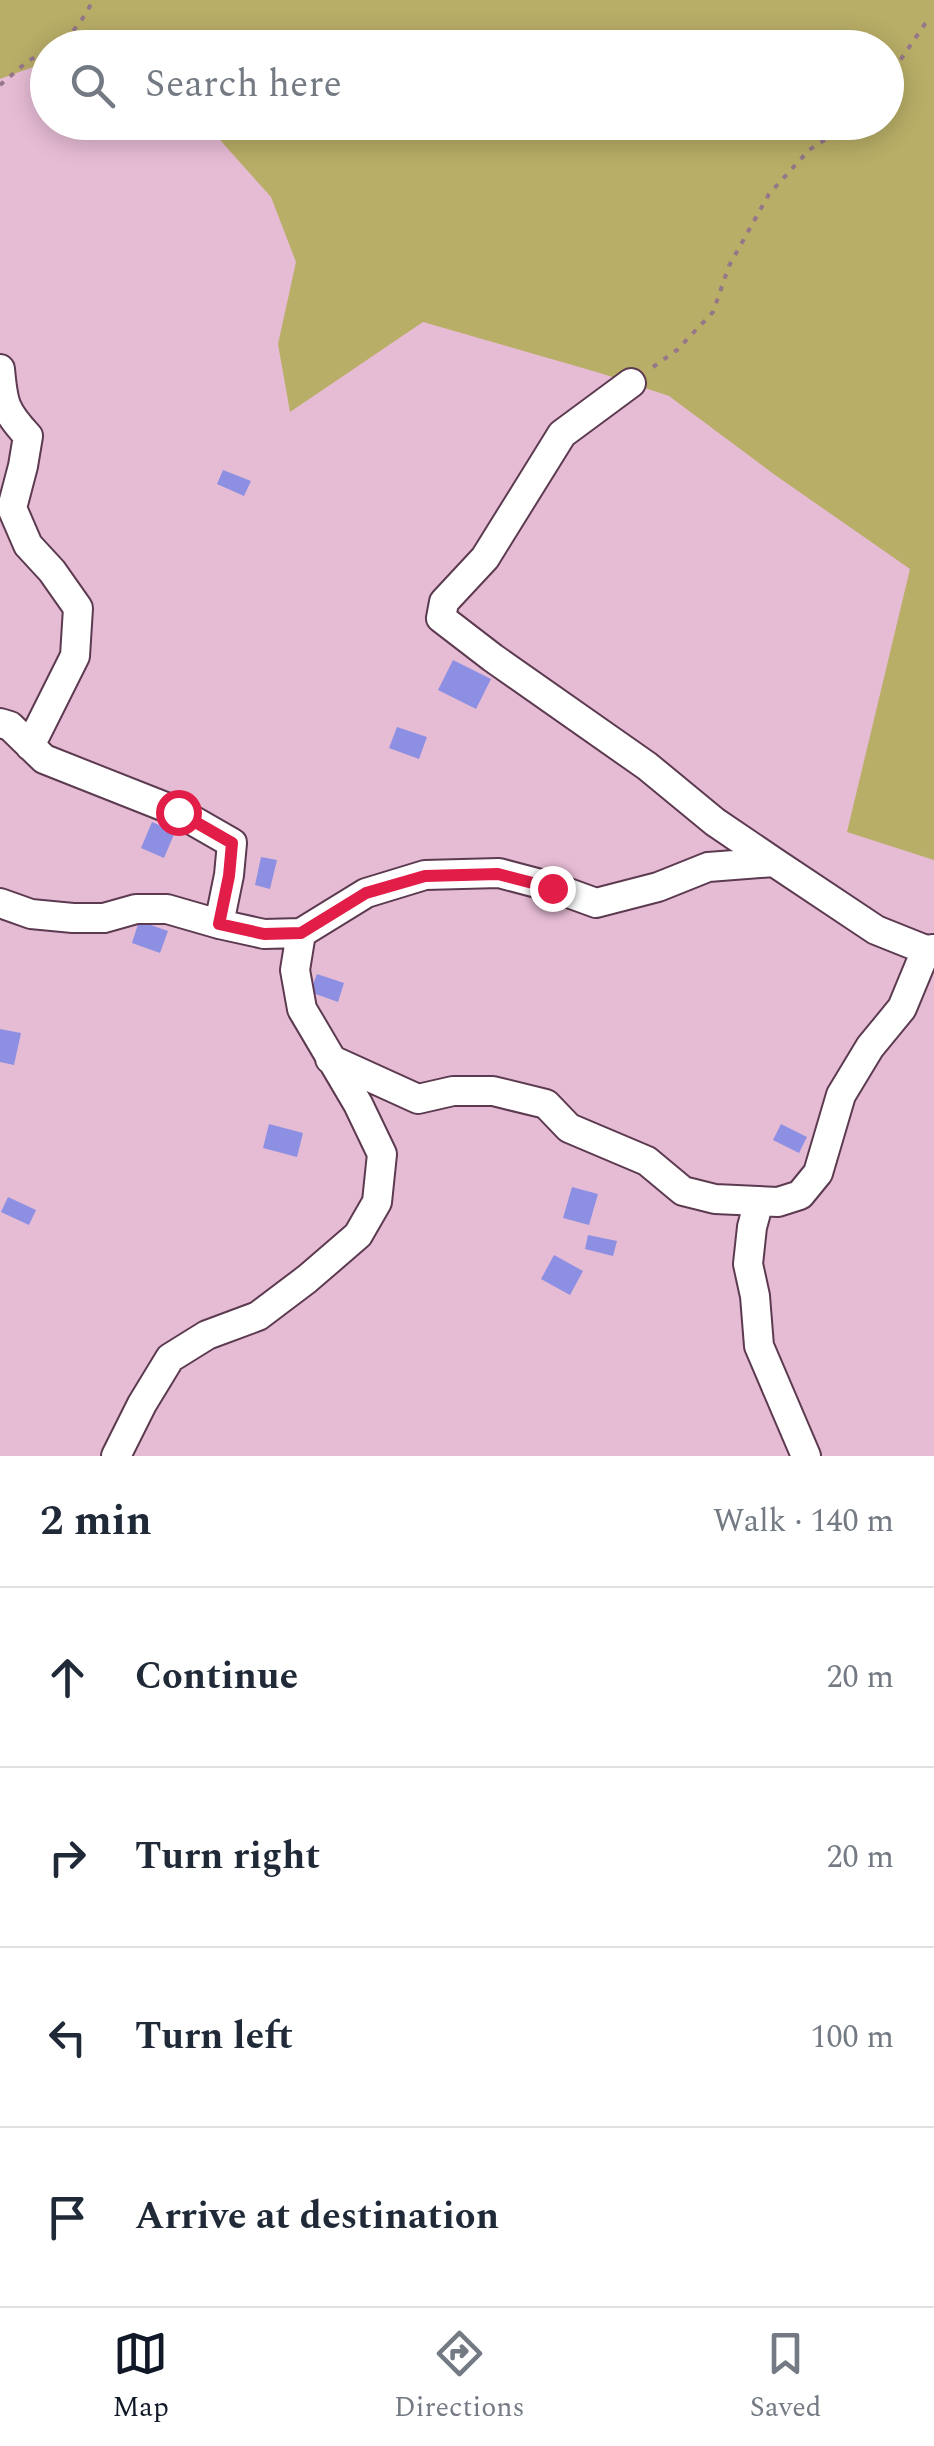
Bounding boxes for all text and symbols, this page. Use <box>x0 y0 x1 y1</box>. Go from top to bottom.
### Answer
search box <box>30 30 904 140</box>
text: Search here <box>145 56 342 114</box>
icon: search <box>65 58 120 113</box>
route start <box>156 790 202 836</box>
route end <box>530 866 576 912</box>
text: 2 min <box>40 1490 152 1553</box>
text: Walk · 140 m <box>713 1497 894 1546</box>
text: Continue <box>135 1648 298 1706</box>
icon: ahead <box>40 1650 95 1705</box>
text: 20 m <box>826 1653 894 1702</box>
text: Turn right <box>135 1828 320 1886</box>
icon: right <box>40 1830 95 1885</box>
text: 20 m <box>826 1833 894 1882</box>
text: Turn left <box>135 2008 293 2066</box>
icon: left <box>40 2010 95 2065</box>
text: 100 m <box>810 2013 894 2062</box>
text: Arrive at destination <box>135 2188 499 2246</box>
icon: arrive <box>40 2190 95 2245</box>
tab: Map <box>113 2326 169 2429</box>
tab: Directions <box>394 2326 525 2429</box>
tab: Saved <box>750 2326 821 2429</box>

